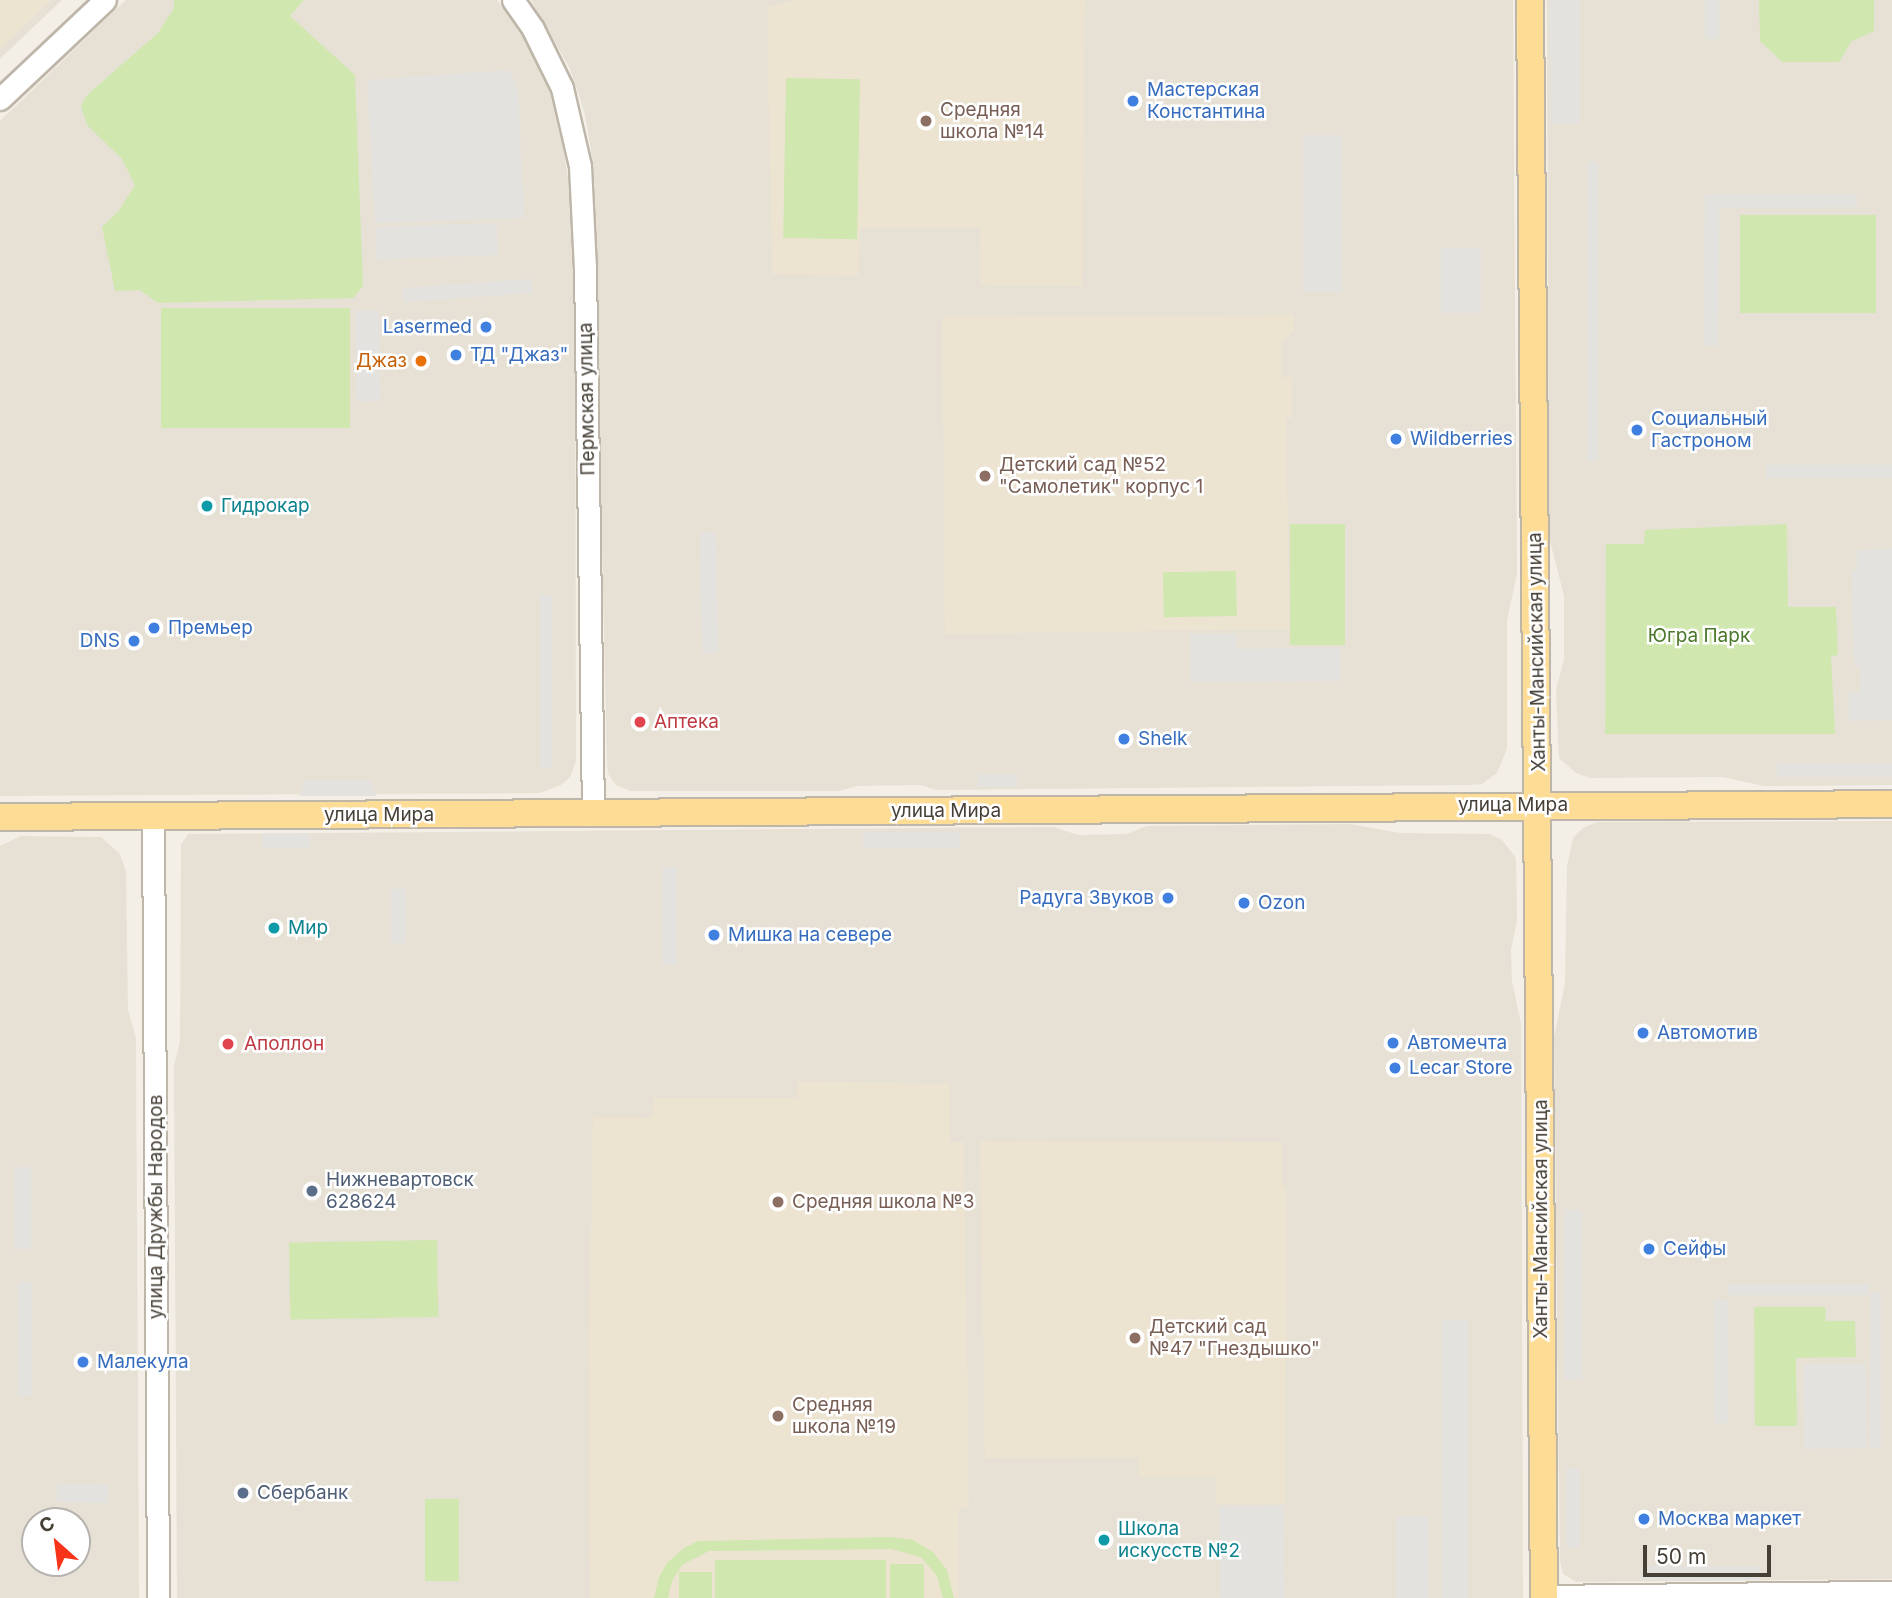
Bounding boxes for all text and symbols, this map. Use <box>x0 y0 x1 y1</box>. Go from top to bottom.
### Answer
place label: Мастерская Константина <box>1147 79 1266 123</box>
marker: Мастерская Константина <box>1125 93 1141 109</box>
place label: Средняя школа №14 <box>940 99 1045 143</box>
marker: Средняя школа №14 <box>918 113 934 129</box>
place label: Lasermed <box>383 316 472 338</box>
marker: Lasermed <box>478 319 494 335</box>
street label: Пермская улица <box>574 322 600 476</box>
place label: ТД "Джаз" <box>470 344 568 366</box>
marker: ТД "Джаз" <box>448 347 464 363</box>
place label: Джаз <box>356 350 407 372</box>
marker: Джаз <box>413 353 429 369</box>
place label: Социальный Гастроном <box>1651 408 1768 452</box>
marker: Социальный Гастроном <box>1629 422 1645 438</box>
place label: Wildberries <box>1410 428 1513 450</box>
marker: Wildberries <box>1388 431 1404 447</box>
place label: Детский сад №52 "Самолетик" корпус 1 <box>999 454 1203 498</box>
marker: Детский сад №52 "Самолетик" корпус 1 <box>977 468 993 484</box>
place label: Гидрокар <box>221 495 310 517</box>
marker: Гидрокар <box>199 498 215 514</box>
street label: Ханты-Мансийская улица <box>1524 532 1550 772</box>
place label: Премьер <box>168 617 253 639</box>
marker: Премьер <box>146 620 162 636</box>
park label: Югра Парк <box>1648 625 1750 647</box>
place label: DNS <box>80 630 120 652</box>
marker: DNS <box>126 633 142 649</box>
place label: Аптека <box>654 711 719 733</box>
marker: Аптека <box>632 714 648 730</box>
place label: Shelk <box>1138 728 1188 750</box>
marker: Shelk <box>1116 731 1132 747</box>
street label: улица Мира <box>1458 794 1568 816</box>
street label: улица Мира <box>891 800 1001 822</box>
street label: улица Мира <box>324 804 434 826</box>
place label: Радуга Звуков <box>1019 887 1154 909</box>
marker: Радуга Звуков <box>1160 890 1176 906</box>
place label: Ozon <box>1258 892 1305 914</box>
marker: Ozon <box>1236 895 1252 911</box>
place label: Мир <box>288 917 328 939</box>
marker: Мир <box>266 920 282 936</box>
place label: Мишка на севере <box>728 924 892 946</box>
marker: Мишка на севере <box>706 927 722 943</box>
place label: Автомотив <box>1657 1022 1758 1044</box>
marker: Автомотив <box>1635 1025 1651 1041</box>
place label: Автомечта <box>1407 1032 1507 1054</box>
place label: Аполлон <box>244 1033 324 1055</box>
marker: Аполлон <box>218 1034 238 1054</box>
marker: Автомечта <box>1385 1035 1401 1051</box>
place label: Lecar Store <box>1409 1057 1513 1079</box>
marker: Lecar Store <box>1387 1060 1403 1076</box>
street label: улица Дружбы Народов <box>145 1095 167 1319</box>
street label: Ханты-Мансийская улица <box>1530 1099 1552 1339</box>
place label: Нижневартовск 628624 <box>326 1169 474 1213</box>
marker: Нижневартовск 628624 <box>304 1183 320 1199</box>
place label: Средняя школа №3 <box>792 1191 974 1213</box>
marker: Средняя школа №3 <box>770 1194 786 1210</box>
place label: Сейфы <box>1663 1238 1726 1260</box>
marker: Сейфы <box>1641 1241 1657 1257</box>
place label: Детский сад №47 "Гнездышко" <box>1149 1316 1320 1360</box>
marker: Детский сад №47 "Гнездышко" <box>1127 1330 1143 1346</box>
place label: Малекула <box>97 1351 189 1373</box>
marker: Малекула <box>75 1354 91 1370</box>
place label: Средняя школа №19 <box>792 1394 896 1438</box>
marker: Средняя школа №19 <box>770 1408 786 1424</box>
place label: Сбербанк <box>257 1482 348 1504</box>
marker: Сбербанк <box>235 1485 251 1501</box>
north arrow <box>21 1507 91 1577</box>
place label: Москва маркет <box>1658 1508 1801 1530</box>
text: С <box>35 1511 58 1538</box>
marker: Москва маркет <box>1636 1511 1652 1527</box>
place label: Школа искусств №2 <box>1118 1518 1240 1562</box>
marker: Школа искусств №2 <box>1096 1532 1112 1548</box>
scale bar <box>1647 1532 1775 1576</box>
text: 50 m <box>1656 1544 1706 1569</box>

